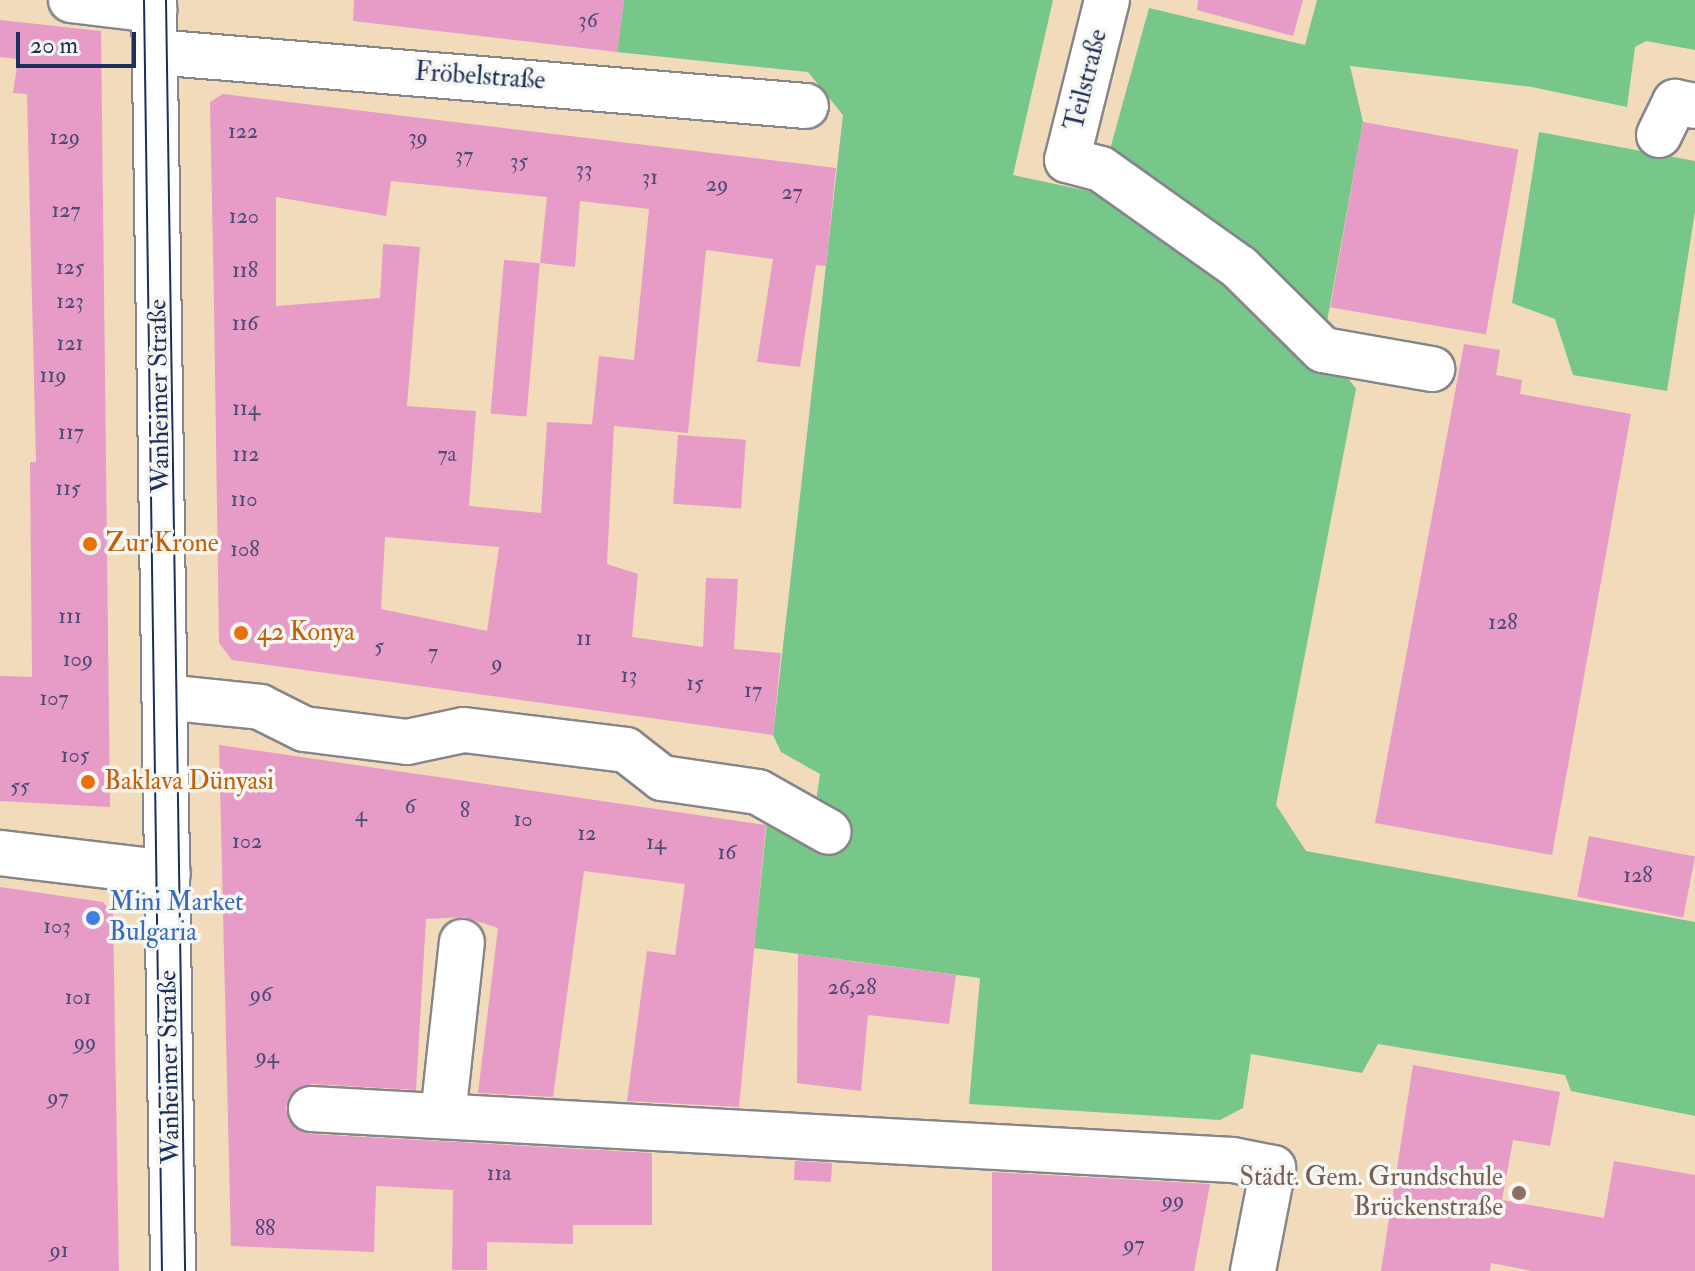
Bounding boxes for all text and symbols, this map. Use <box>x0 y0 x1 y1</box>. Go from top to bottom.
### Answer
house number: 36 <box>578 8 598 34</box>
scale bar <box>20 16 140 66</box>
street label: Teilstraße <box>1059 26 1115 134</box>
text: 20 m <box>30 30 78 61</box>
street label: Fröbelstraße <box>414 57 546 97</box>
house number: 122 <box>228 119 258 145</box>
house number: 129 <box>50 125 80 151</box>
house number: 39 <box>408 125 428 151</box>
house number: 37 <box>455 143 473 169</box>
house number: 35 <box>510 149 528 175</box>
house number: 33 <box>576 157 592 183</box>
house number: 31 <box>642 165 658 191</box>
house number: 29 <box>706 172 728 198</box>
house number: 27 <box>781 180 803 206</box>
house number: 127 <box>51 198 81 224</box>
house number: 120 <box>229 204 259 230</box>
house number: 125 <box>56 255 84 281</box>
house number: 118 <box>232 258 258 284</box>
house number: 123 <box>56 289 84 315</box>
street label: Wanheimer Straße <box>143 299 177 493</box>
house number: 116 <box>232 311 258 337</box>
house number: 121 <box>57 331 83 357</box>
house number: 119 <box>40 363 66 389</box>
house number: 114 <box>232 396 260 422</box>
house number: 117 <box>58 420 84 446</box>
house number: 112 <box>233 442 259 468</box>
house number: 7a <box>437 442 457 468</box>
house number: 115 <box>55 476 81 502</box>
house number: 110 <box>231 487 257 513</box>
place label: Zur Krone <box>106 528 219 560</box>
marker: Zur Krone <box>81 535 99 553</box>
house number: 108 <box>230 537 260 563</box>
house number: 111 <box>58 604 82 630</box>
house number: 128 <box>1488 610 1518 636</box>
place label: 42 Konya <box>257 617 355 649</box>
marker: 42 Konya <box>232 624 250 642</box>
house number: 11 <box>576 626 592 652</box>
house number: 5 <box>374 634 384 660</box>
house number: 7 <box>428 640 438 666</box>
house number: 109 <box>63 647 93 673</box>
house number: 9 <box>491 651 503 677</box>
house number: 13 <box>621 663 637 689</box>
house number: 15 <box>686 671 704 697</box>
house number: 17 <box>744 678 762 704</box>
house number: 107 <box>39 686 69 712</box>
house number: 105 <box>61 743 89 769</box>
place label: Baklava Dünyasi <box>104 766 274 798</box>
marker: Baklava Dünyasi <box>79 773 97 791</box>
house number: 55 <box>10 774 30 800</box>
house number: 6 <box>404 794 416 820</box>
house number: 8 <box>460 798 470 824</box>
house number: 4 <box>355 802 367 828</box>
house number: 10 <box>513 807 533 833</box>
house number: 12 <box>577 821 597 847</box>
house number: 102 <box>232 829 262 855</box>
house number: 14 <box>646 830 666 856</box>
house number: 16 <box>718 840 736 866</box>
house number: 128 <box>1623 863 1653 889</box>
place label: Mini Market Bulgaria <box>109 887 243 948</box>
marker: Mini Market Bulgaria <box>84 909 102 927</box>
house number: 103 <box>43 914 71 940</box>
street label: Wanheimer Straße <box>153 970 187 1164</box>
house number: 26,28 <box>828 975 876 1001</box>
house number: 96 <box>250 982 272 1008</box>
house number: 101 <box>65 985 91 1011</box>
house number: 99 <box>74 1030 96 1056</box>
house number: 94 <box>255 1044 279 1070</box>
house number: 97 <box>47 1085 69 1111</box>
house number: 11a <box>487 1161 511 1187</box>
place label: Städt. Gem. Grundschule Brückenstraße <box>1239 1162 1503 1224</box>
marker: Städt. Gem. Grundschule Brückenstraße <box>1510 1184 1528 1202</box>
house number: 99 <box>1162 1188 1184 1214</box>
house number: 88 <box>255 1216 275 1242</box>
house number: 97 <box>1123 1232 1145 1258</box>
house number: 91 <box>49 1238 69 1264</box>

